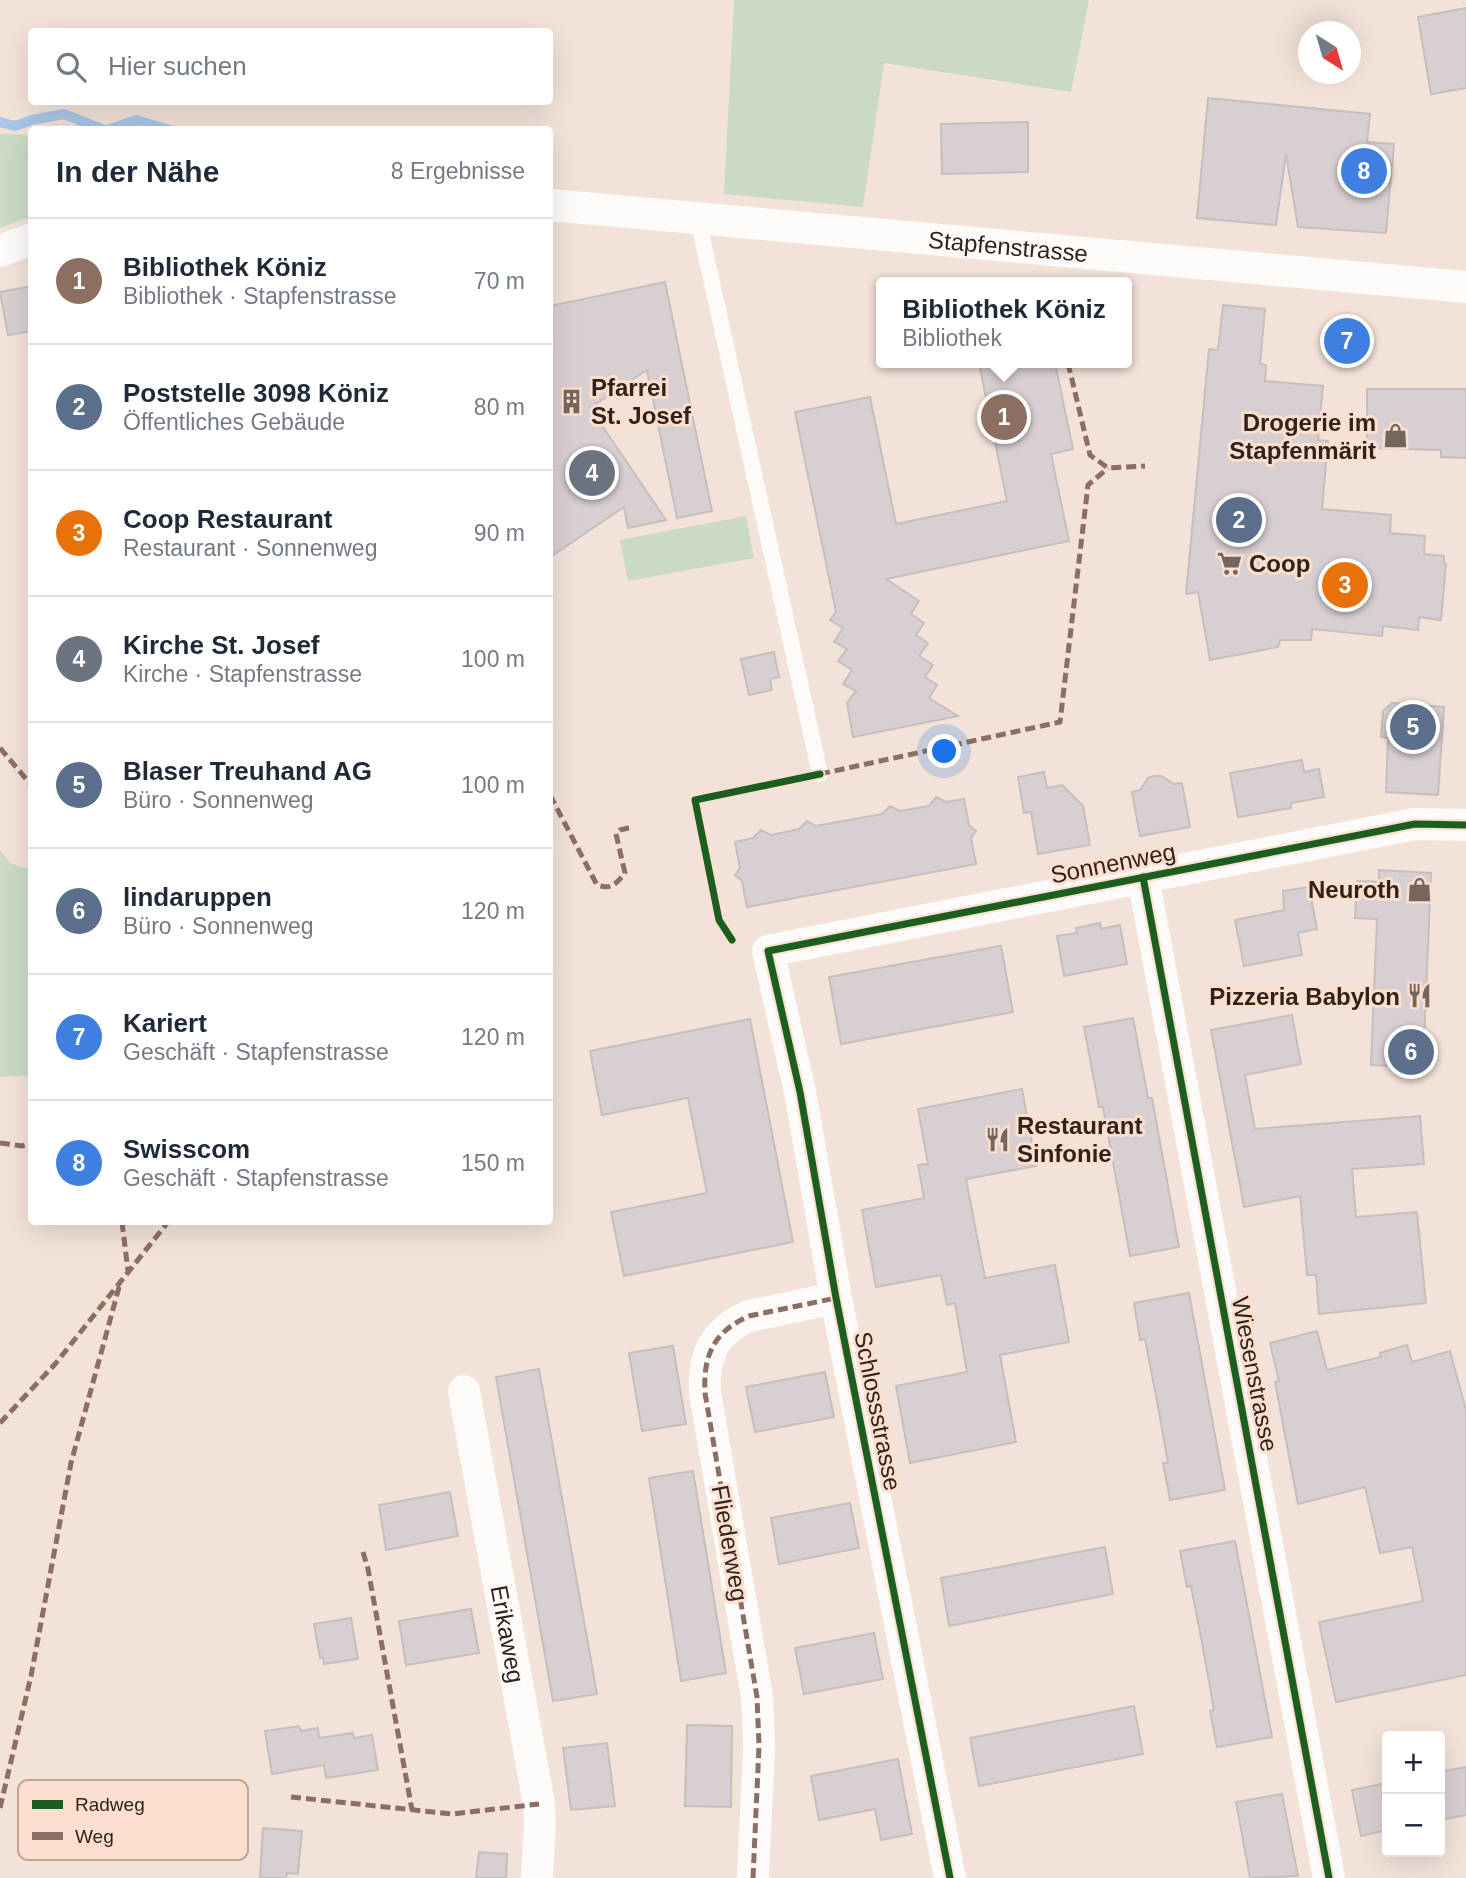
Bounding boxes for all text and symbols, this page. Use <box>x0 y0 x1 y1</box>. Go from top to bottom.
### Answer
north arrow <box>1298 21 1361 84</box>
search box <box>28 28 553 105</box>
icon: search <box>52 48 90 86</box>
text: Hier suchen <box>108 51 247 81</box>
pin: 8 <box>1341 145 1387 197</box>
text: In der Nähe <box>56 155 219 188</box>
text: 8 Ergebnisse <box>391 158 525 184</box>
street label: Stapfenstrasse <box>927 225 1089 267</box>
text: Bibliothek Köniz <box>123 252 327 282</box>
text: 1 <box>73 268 85 294</box>
text: 70 m <box>474 268 525 294</box>
popup <box>876 277 1132 368</box>
text: Bibliothek · Stapfenstrasse <box>123 283 397 309</box>
text: Bibliothek Köniz <box>902 294 1106 324</box>
pin: 7 <box>1324 315 1370 367</box>
text: Bibliothek <box>902 325 1002 351</box>
place label: Pfarrei St. Josef <box>591 374 692 429</box>
text: Poststelle 3098 Köniz <box>123 378 389 408</box>
building icon: Pfarrei St. Josef <box>557 387 585 415</box>
pin: 1 <box>981 391 1027 443</box>
text: 2 <box>73 394 85 420</box>
text: 80 m <box>474 394 525 420</box>
text: Öffentliches Gebäude <box>123 409 345 435</box>
place label: Drogerie im Stapfenmärit <box>1229 409 1376 464</box>
shop icon: Drogerie im Stapfenmärit <box>1382 422 1410 450</box>
pin: 4 <box>569 447 615 499</box>
pin: 2 <box>1216 494 1262 546</box>
text: Coop Restaurant <box>123 504 332 534</box>
text: 3 <box>73 520 85 546</box>
text: 90 m <box>474 520 525 546</box>
text: Restaurant · Sonnenweg <box>123 535 377 561</box>
supermarket icon: Coop <box>1215 549 1243 577</box>
place label: Coop <box>1249 550 1310 577</box>
pin: 3 <box>1322 559 1368 611</box>
text: Kirche St. Josef <box>123 630 320 660</box>
text: 4 <box>73 646 85 672</box>
text: 100 m <box>461 646 525 672</box>
text: Kirche · Stapfenstrasse <box>123 661 362 687</box>
pin: 5 <box>1390 701 1436 753</box>
your location <box>927 734 961 768</box>
text: Blaser Treuhand AG <box>123 756 372 786</box>
text: 5 <box>73 772 85 798</box>
text: 100 m <box>461 772 525 798</box>
text: Büro · Sonnenweg <box>123 787 314 813</box>
street label: Sonnenweg <box>1048 838 1178 888</box>
shop icon: Neuroth <box>1406 875 1434 903</box>
place label: Neuroth <box>1308 876 1400 903</box>
text: lindaruppen <box>123 882 272 912</box>
text: 6 <box>73 898 85 924</box>
text: 120 m <box>461 898 525 924</box>
text: Büro · Sonnenweg <box>123 913 314 939</box>
restaurant icon: Pizzeria Babylon <box>1406 982 1434 1010</box>
place label: Pizzeria Babylon <box>1209 983 1400 1010</box>
text: Kariert <box>123 1008 207 1038</box>
text: 7 <box>73 1024 85 1050</box>
text: 120 m <box>461 1024 525 1050</box>
pin: 6 <box>1388 1026 1434 1078</box>
text: Geschäft · Stapfenstrasse <box>123 1039 389 1065</box>
place label: Restaurant Sinfonie <box>1017 1112 1142 1167</box>
restaurant icon: Restaurant Sinfonie <box>983 1125 1011 1153</box>
text: Swisscom <box>123 1134 250 1164</box>
text: 8 <box>73 1150 85 1176</box>
text: 150 m <box>461 1150 525 1176</box>
text: Geschäft · Stapfenstrasse <box>123 1165 389 1191</box>
street label: Wiesenstrasse <box>1227 1294 1283 1454</box>
street label: Schlossstrasse <box>849 1329 907 1493</box>
street label: Fliederweg <box>707 1483 753 1603</box>
street label: Erikaweg <box>486 1583 530 1685</box>
map controls <box>1382 1731 1445 1857</box>
button: + <box>1382 1731 1445 1794</box>
legend <box>18 1780 248 1860</box>
text: Radweg <box>75 1794 145 1815</box>
button: − <box>1382 1794 1445 1857</box>
text: Weg <box>75 1826 114 1847</box>

